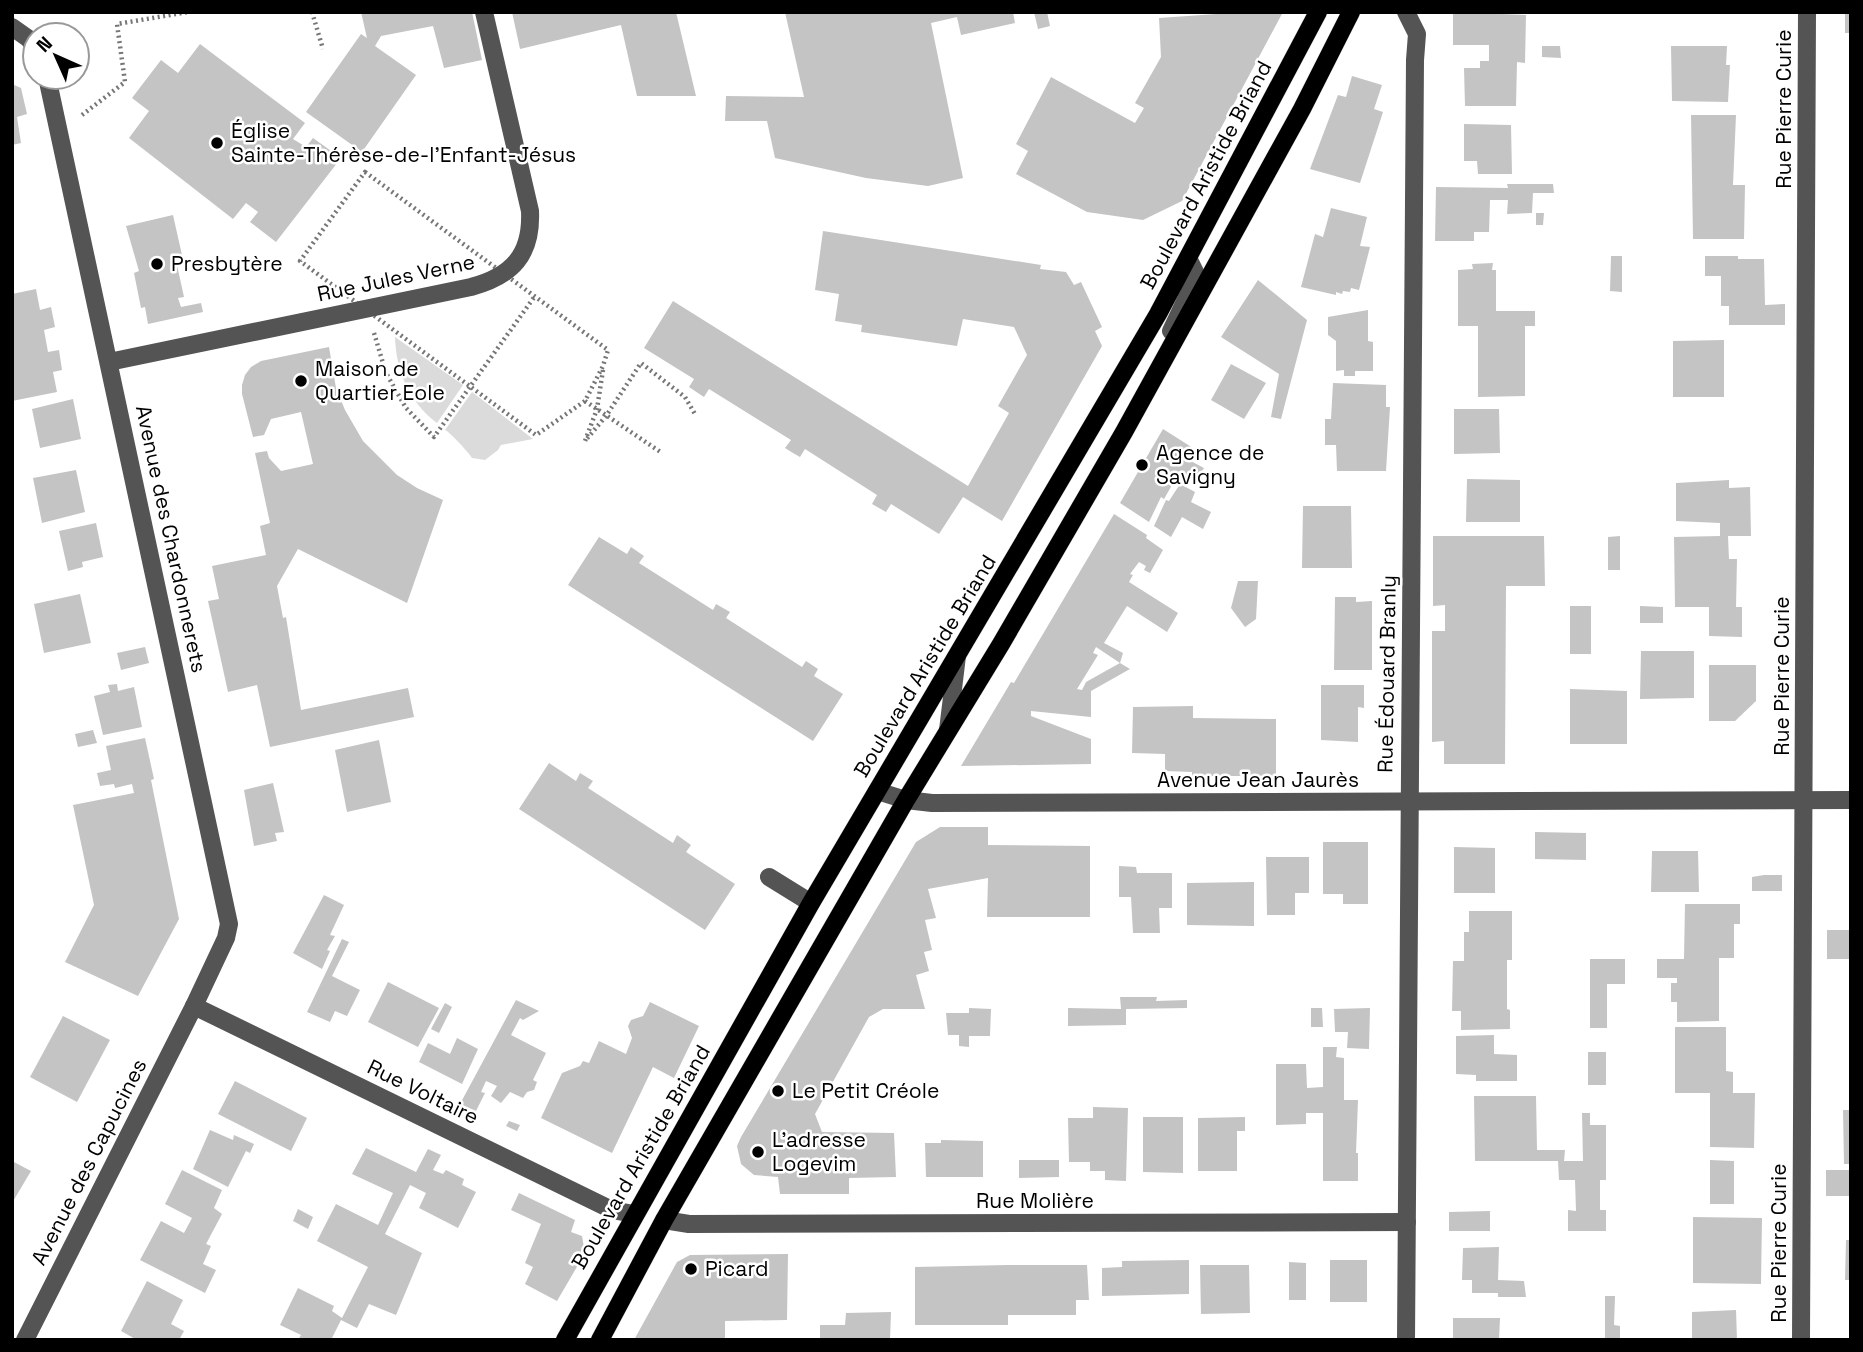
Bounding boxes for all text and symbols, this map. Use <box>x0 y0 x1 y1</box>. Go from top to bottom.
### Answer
north arrow <box>21 21 91 91</box>
street label: Rue Pierre Curie <box>1770 29 1797 189</box>
text: N <box>31 31 58 58</box>
street label: Boulevard Aristide Briand <box>1134 56 1277 294</box>
place label: Église Sainte-Thérèse-de-l'Enfant-Jésus <box>231 117 576 168</box>
marker: Église Sainte-Thérèse-de-l'Enfant-Jésus <box>209 135 225 151</box>
street label: Rue Jules Verne <box>315 248 477 307</box>
place label: Presbytère <box>171 250 283 277</box>
marker: Presbytère <box>149 256 165 272</box>
place label: Maison de Quartier Eole <box>315 355 445 406</box>
marker: Maison de Quartier Eole <box>293 373 309 389</box>
street label: Avenue des Chardonnerets <box>130 403 213 675</box>
place label: Agence de Savigny <box>1156 439 1264 490</box>
marker: Agence de Savigny <box>1134 457 1150 473</box>
street label: Boulevard Aristide Briand <box>847 550 1002 782</box>
street label: Rue Édouard Branly <box>1371 575 1402 773</box>
street label: Rue Pierre Curie <box>1768 596 1795 756</box>
street label: Avenue Jean Jaurès <box>1157 766 1359 793</box>
street label: Boulevard Aristide Briand <box>565 1040 716 1274</box>
street label: Rue Voltaire <box>363 1053 483 1130</box>
street label: Avenue des Capucines <box>25 1054 152 1269</box>
place label: Le Petit Créole <box>792 1077 939 1104</box>
marker: Le Petit Créole <box>770 1083 786 1099</box>
place label: L'adresse Logevim <box>772 1126 866 1177</box>
marker: L'adresse Logevim <box>750 1144 766 1160</box>
street label: Rue Pierre Curie <box>1765 1163 1792 1323</box>
street label: Rue Molière <box>976 1187 1094 1214</box>
place label: Picard <box>705 1255 768 1282</box>
marker: Picard <box>683 1261 699 1277</box>

